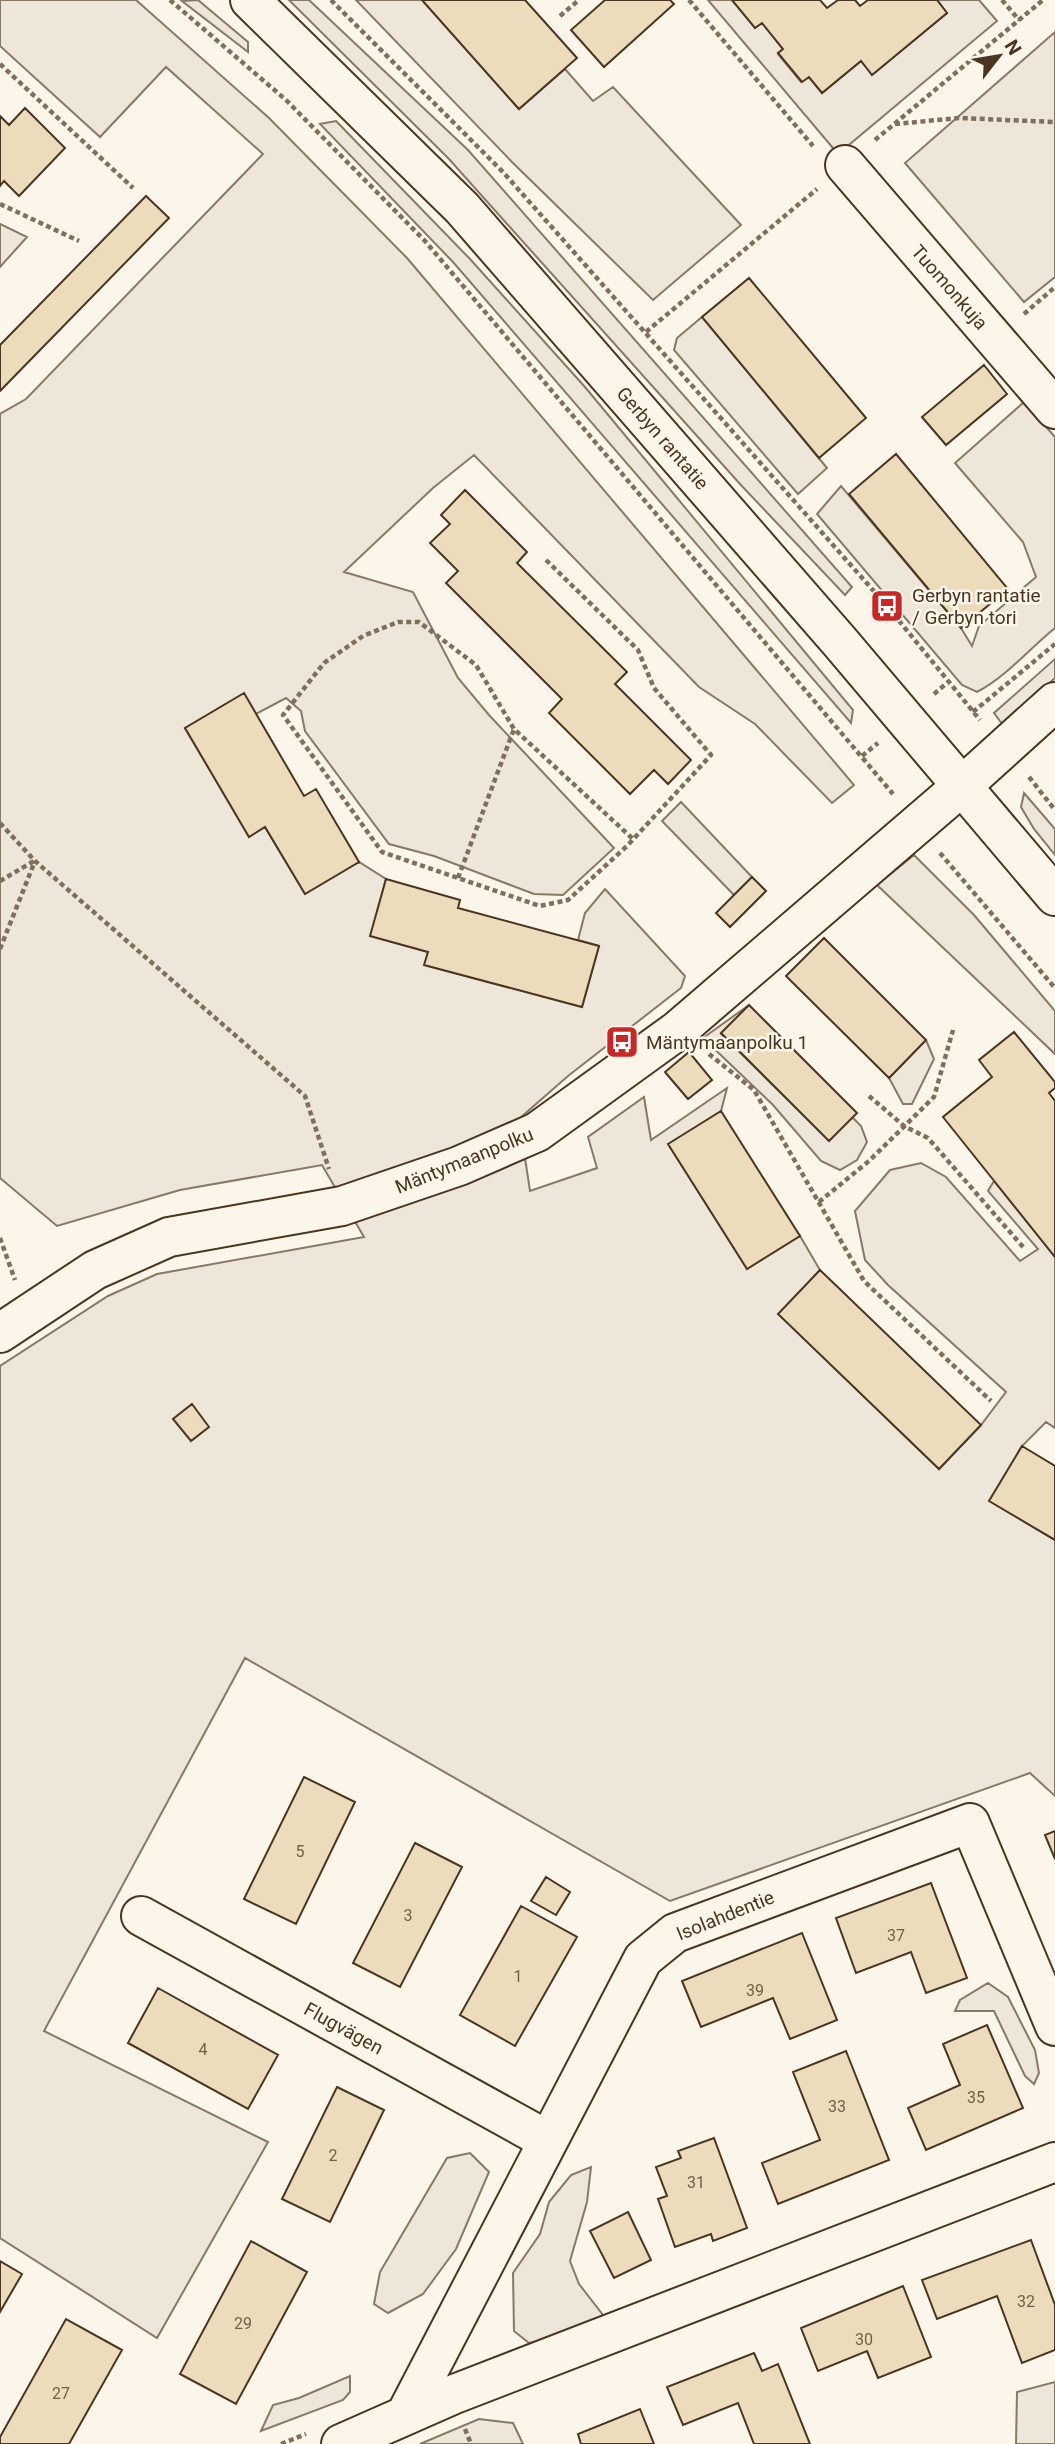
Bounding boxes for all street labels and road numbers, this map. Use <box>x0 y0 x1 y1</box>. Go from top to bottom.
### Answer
street label: Tuomonkuja <box>907 240 993 334</box>
street label: Gerbyn rantatie <box>612 382 713 494</box>
street label: Mäntymaanpolku <box>392 1122 536 1199</box>
street label: Isolahdentie <box>673 1885 777 1946</box>
street label: Flugvägen <box>300 1997 387 2060</box>

